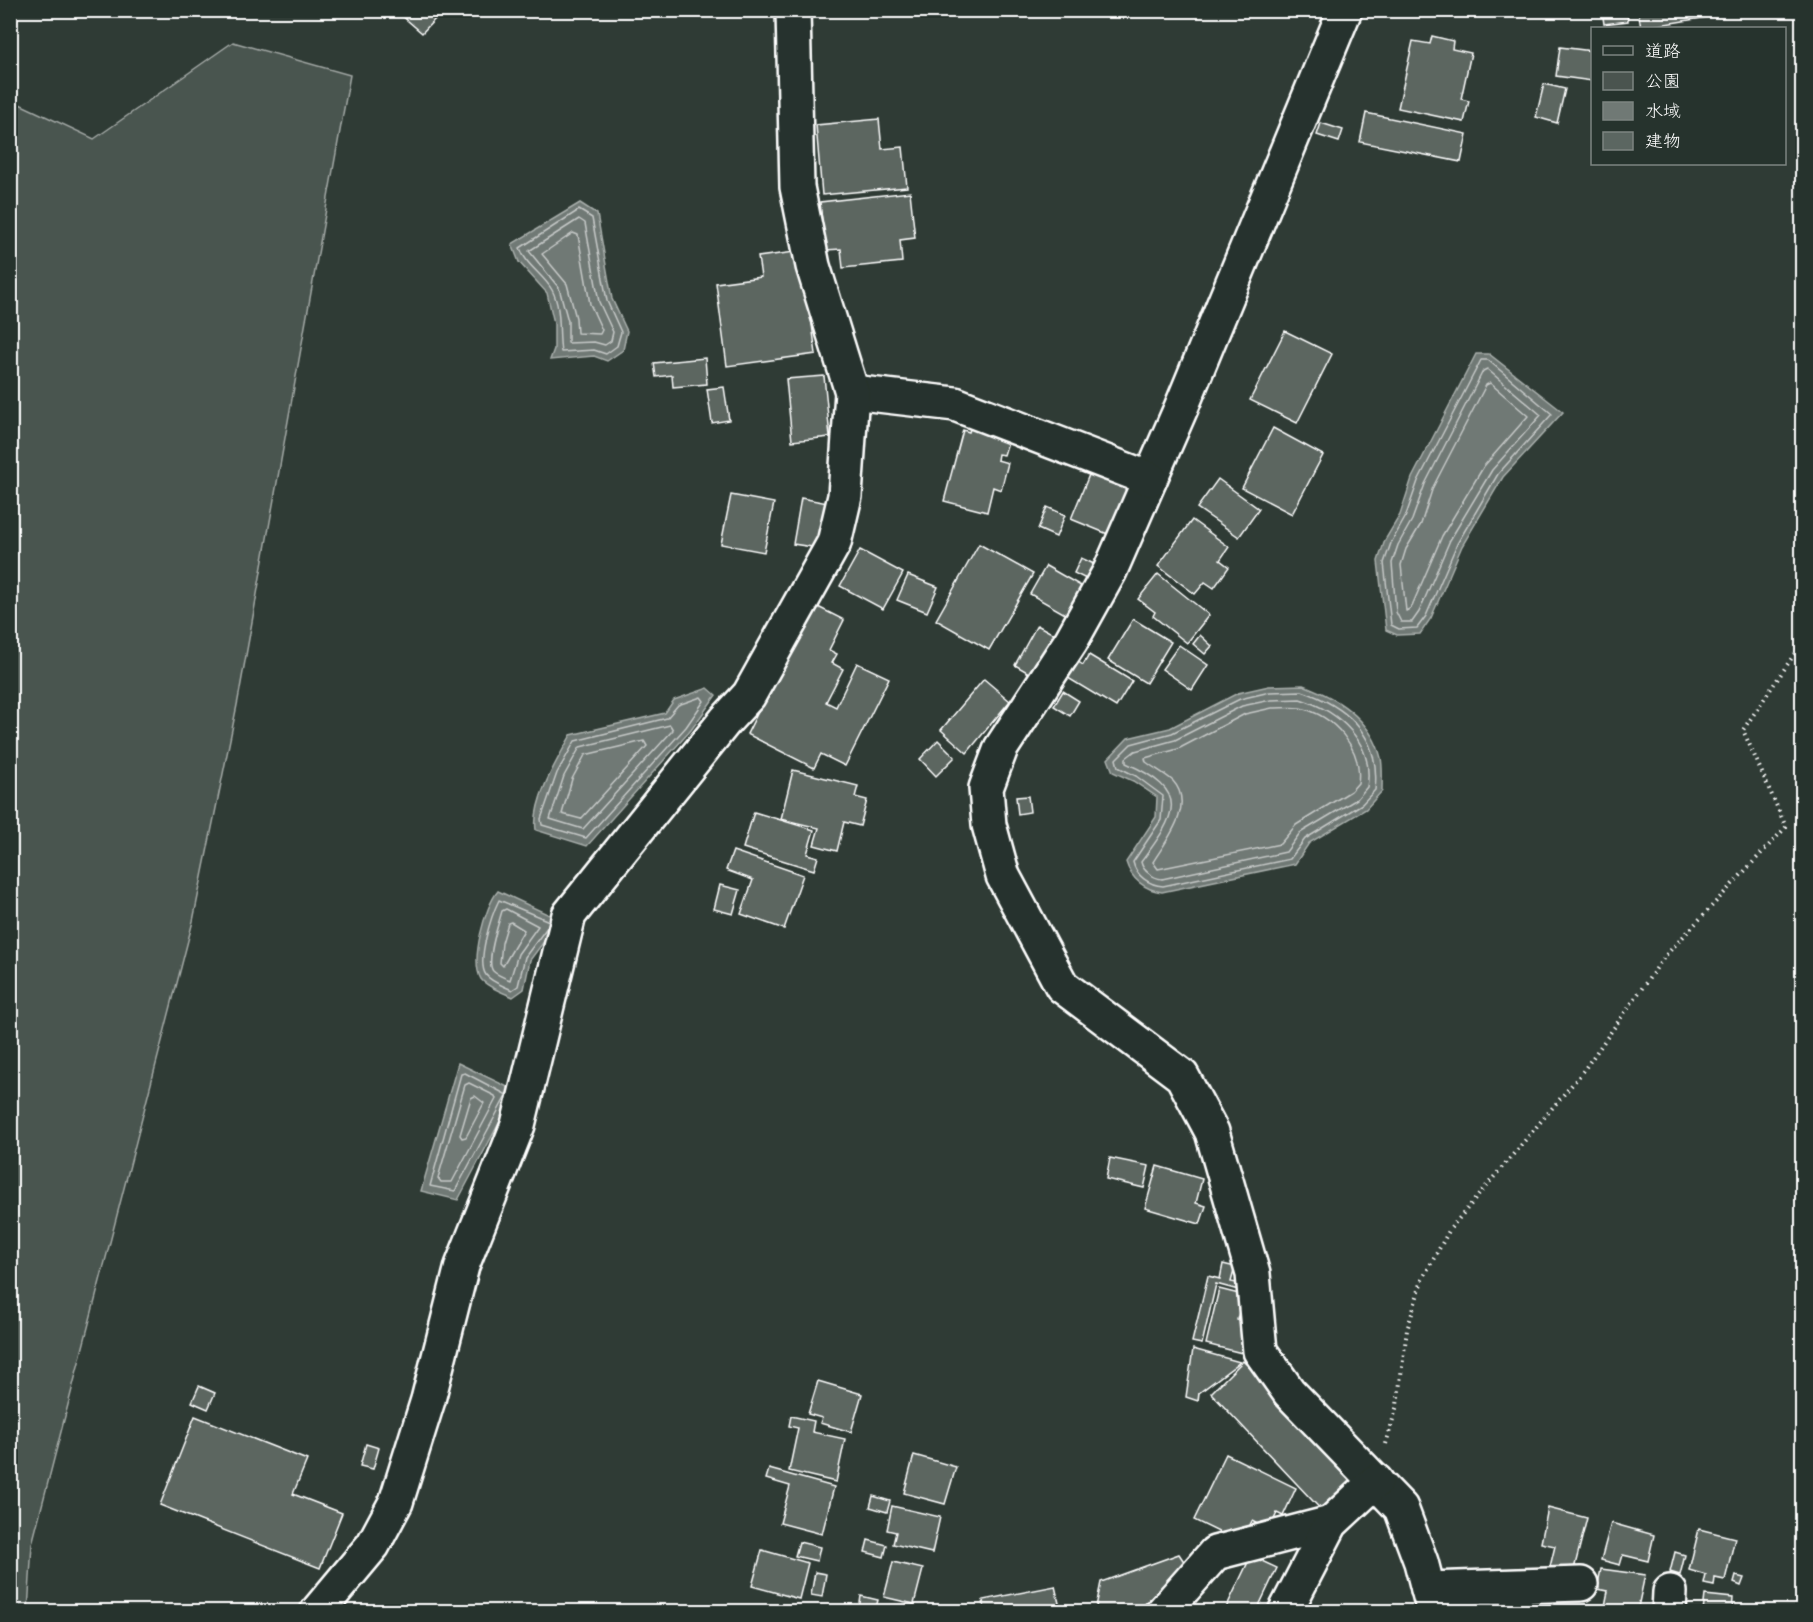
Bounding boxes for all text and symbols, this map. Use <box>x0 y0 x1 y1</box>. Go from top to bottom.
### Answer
legend <box>1591 27 1786 165</box>
text: 道路 <box>1645 38 1681 63</box>
text: 公園 <box>1645 68 1681 93</box>
text: 水域 <box>1645 98 1681 123</box>
text: 建物 <box>1645 128 1681 153</box>

